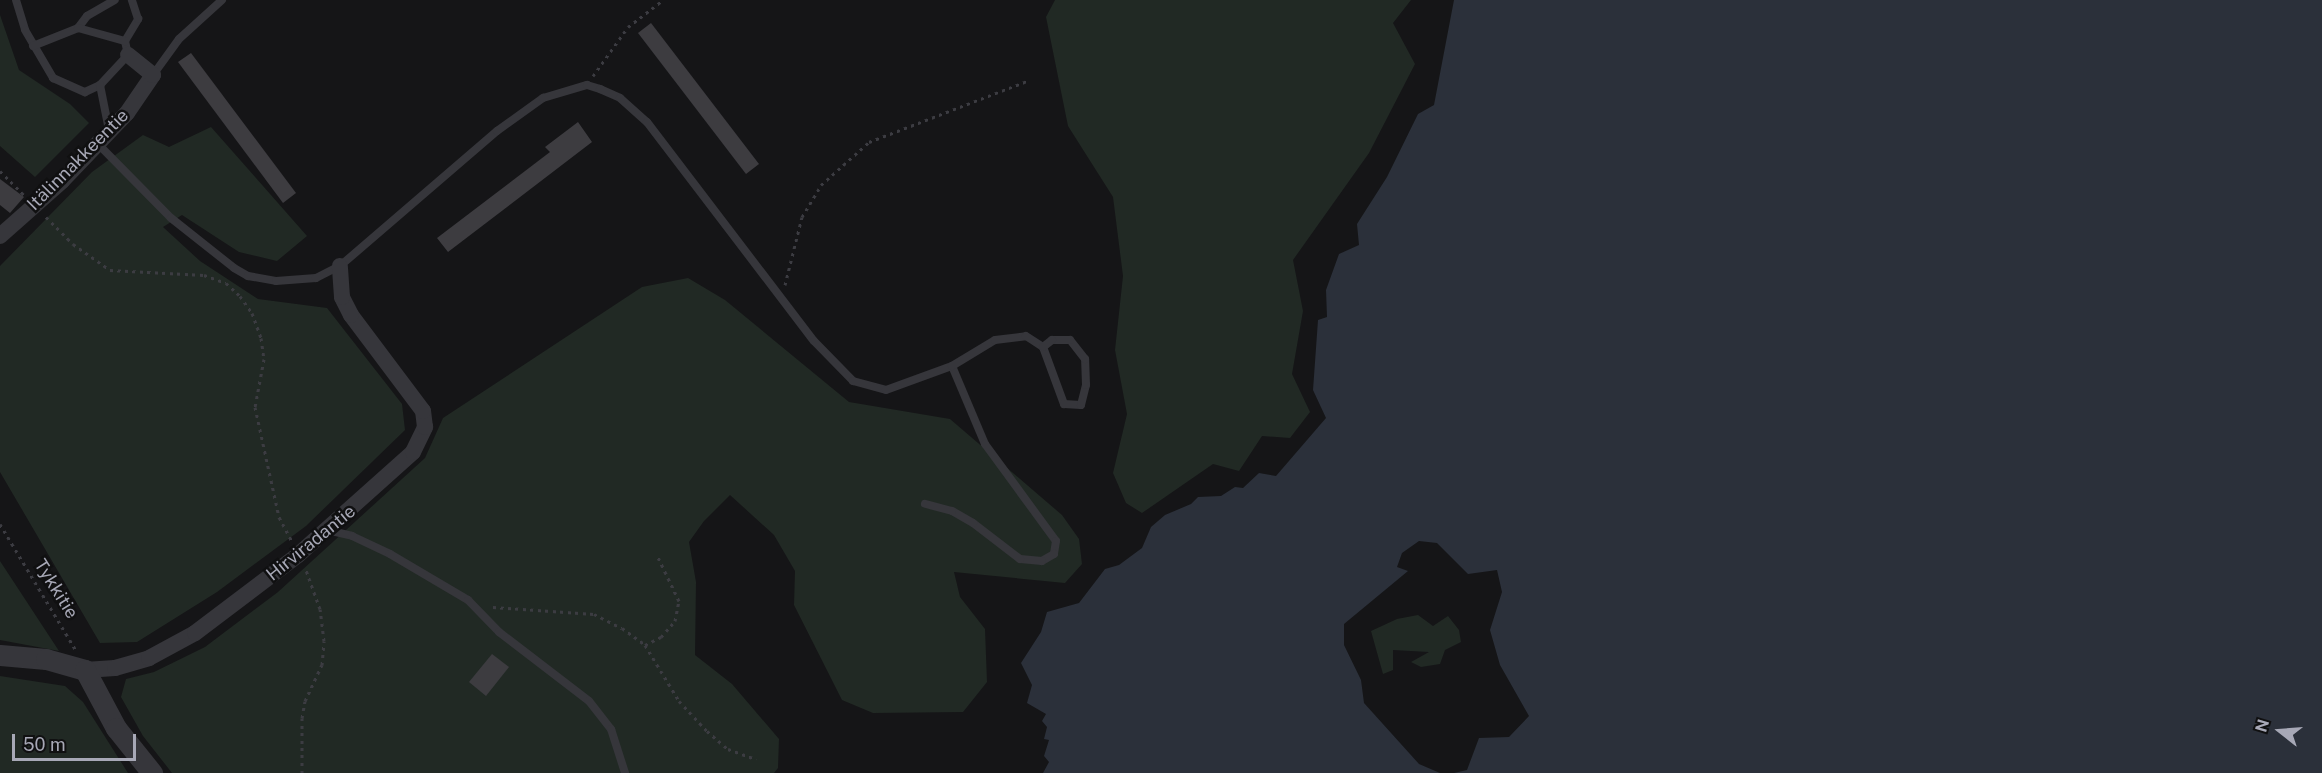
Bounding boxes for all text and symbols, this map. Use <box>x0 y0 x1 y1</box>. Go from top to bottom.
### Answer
street label: Itälinnakkeentie <box>23 105 133 215</box>
street label: Hirviradantie <box>262 501 360 585</box>
street label: Tykkitie <box>29 555 83 623</box>
north arrow <box>2250 701 2310 761</box>
text: N <box>2251 717 2273 734</box>
scale bar <box>15 722 140 760</box>
text: 50 m <box>23 734 66 755</box>

